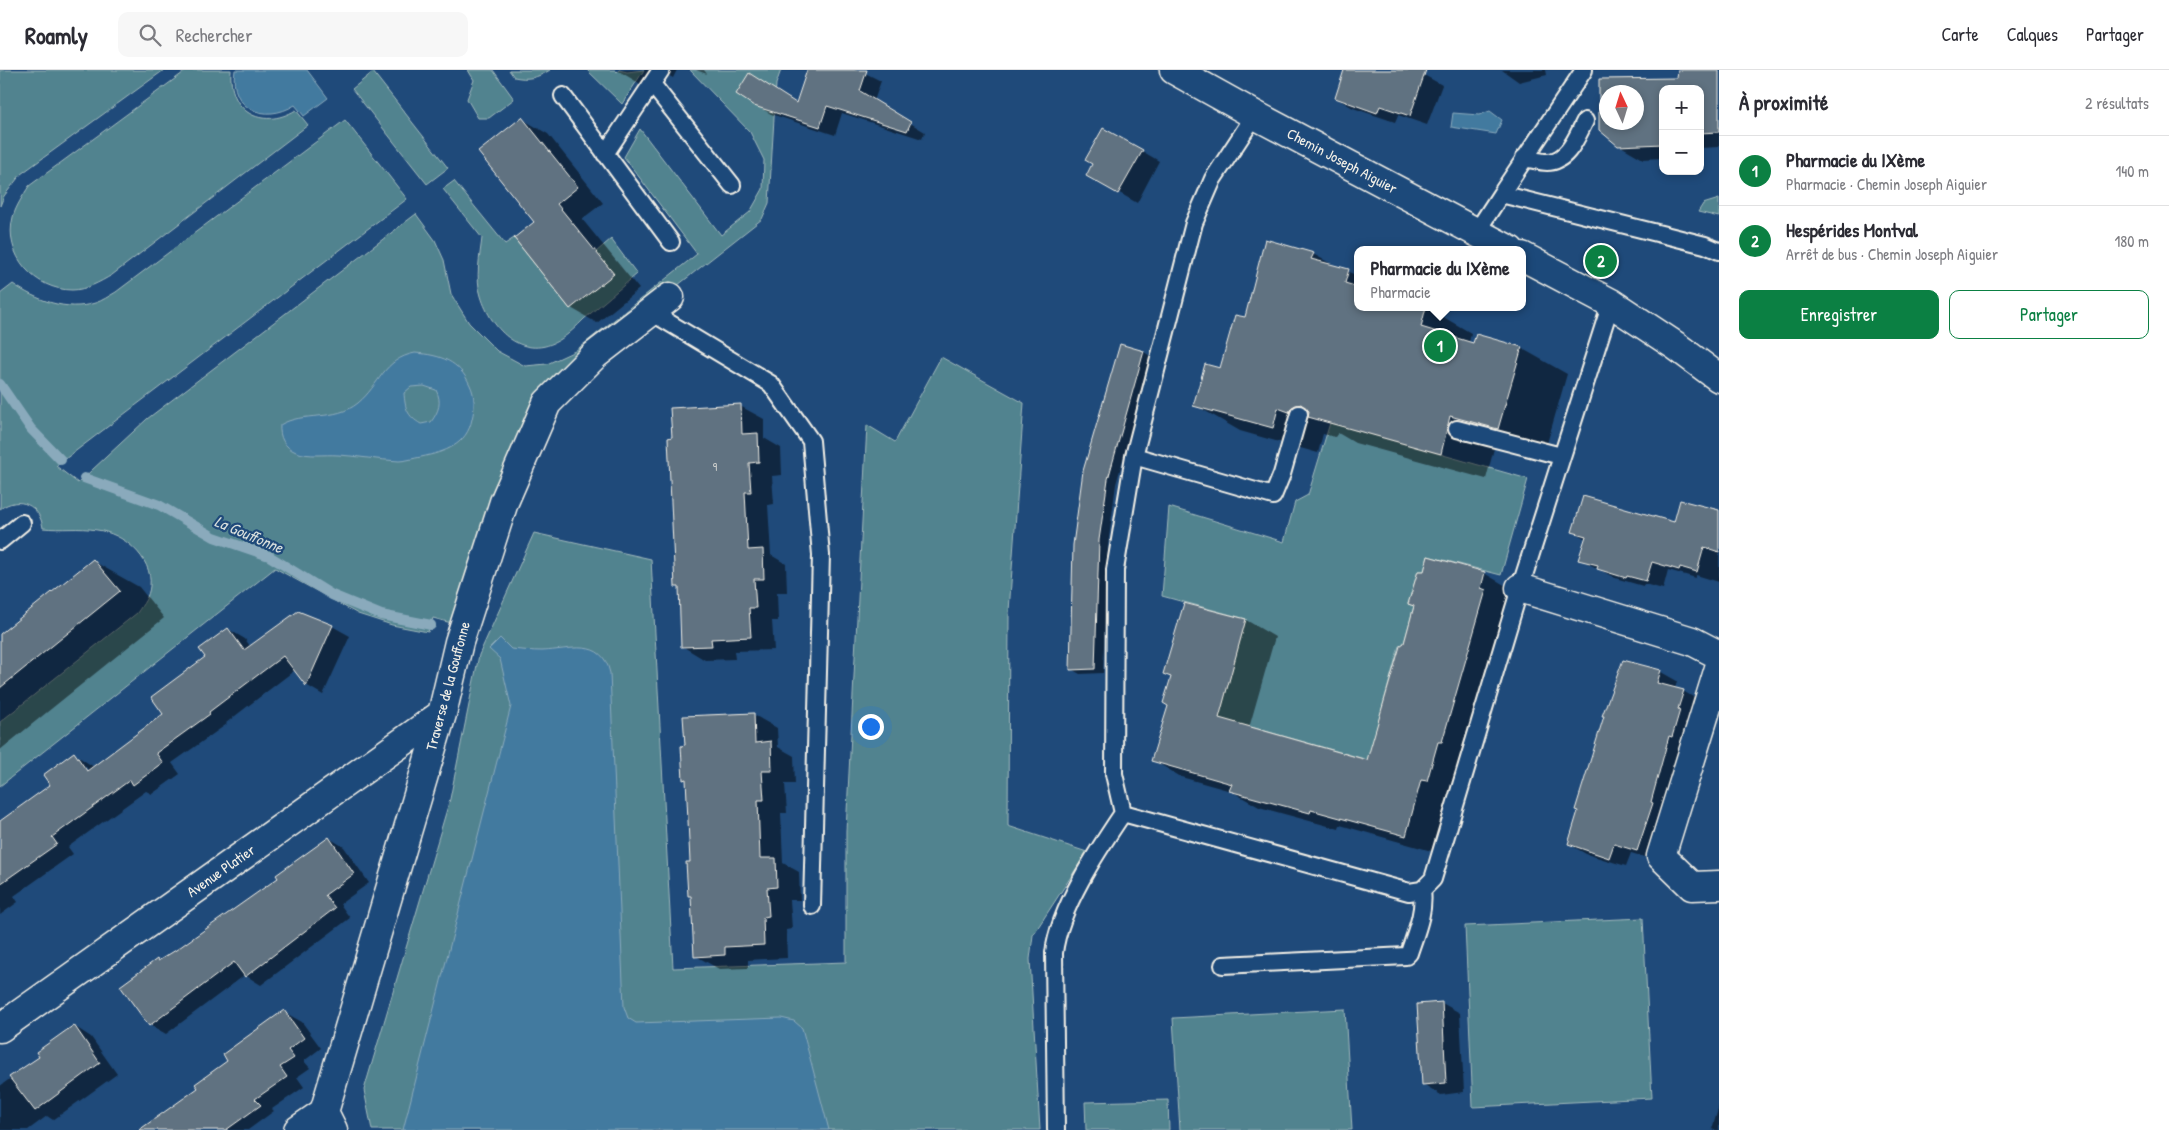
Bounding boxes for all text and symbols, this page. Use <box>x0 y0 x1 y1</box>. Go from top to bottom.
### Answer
search box <box>118 12 468 57</box>
text: Roamly <box>25 19 88 51</box>
icon: search <box>136 21 164 49</box>
text: Rechercher <box>176 22 253 48</box>
text: Carte <box>1941 22 1979 47</box>
text: Calques <box>2007 22 2058 47</box>
text: Partager <box>2086 22 2144 47</box>
north arrow <box>1599 85 1644 130</box>
map controls <box>1659 85 1704 175</box>
button: + <box>1659 85 1704 130</box>
text: À proximité <box>1739 88 1828 117</box>
text: 2 résultats <box>2085 92 2149 114</box>
street label: Chemin Joseph Aiguier <box>1283 123 1401 199</box>
button: − <box>1659 130 1704 175</box>
text: Pharmacie du IXème <box>1786 147 1925 173</box>
text: 1 <box>1752 160 1758 182</box>
text: 140 m <box>2115 160 2149 182</box>
text: Pharmacie · Chemin Joseph Aiguier <box>1786 173 1987 195</box>
text: Hespérides Montval <box>1786 217 1918 243</box>
text: 2 <box>1751 230 1759 252</box>
text: 180 m <box>2115 230 2149 252</box>
pin: 2 <box>1585 242 1617 280</box>
text: Arrêt de bus · Chemin Joseph Aiguier <box>1786 243 1998 265</box>
popup <box>1354 246 1526 311</box>
text: Pharmacie du IXème <box>1370 255 1510 281</box>
text: Pharmacie <box>1370 281 1431 303</box>
button: Enregistrer <box>1739 290 1939 339</box>
button: Partager <box>1949 290 2149 339</box>
pin: 1 <box>1424 327 1456 365</box>
house number: 9 <box>713 458 718 475</box>
water label: La Gouffonne <box>212 510 287 558</box>
street label: Traverse de la Gouffonne <box>420 619 475 753</box>
your location <box>858 714 884 740</box>
street label: Avenue Platier <box>182 839 259 902</box>

